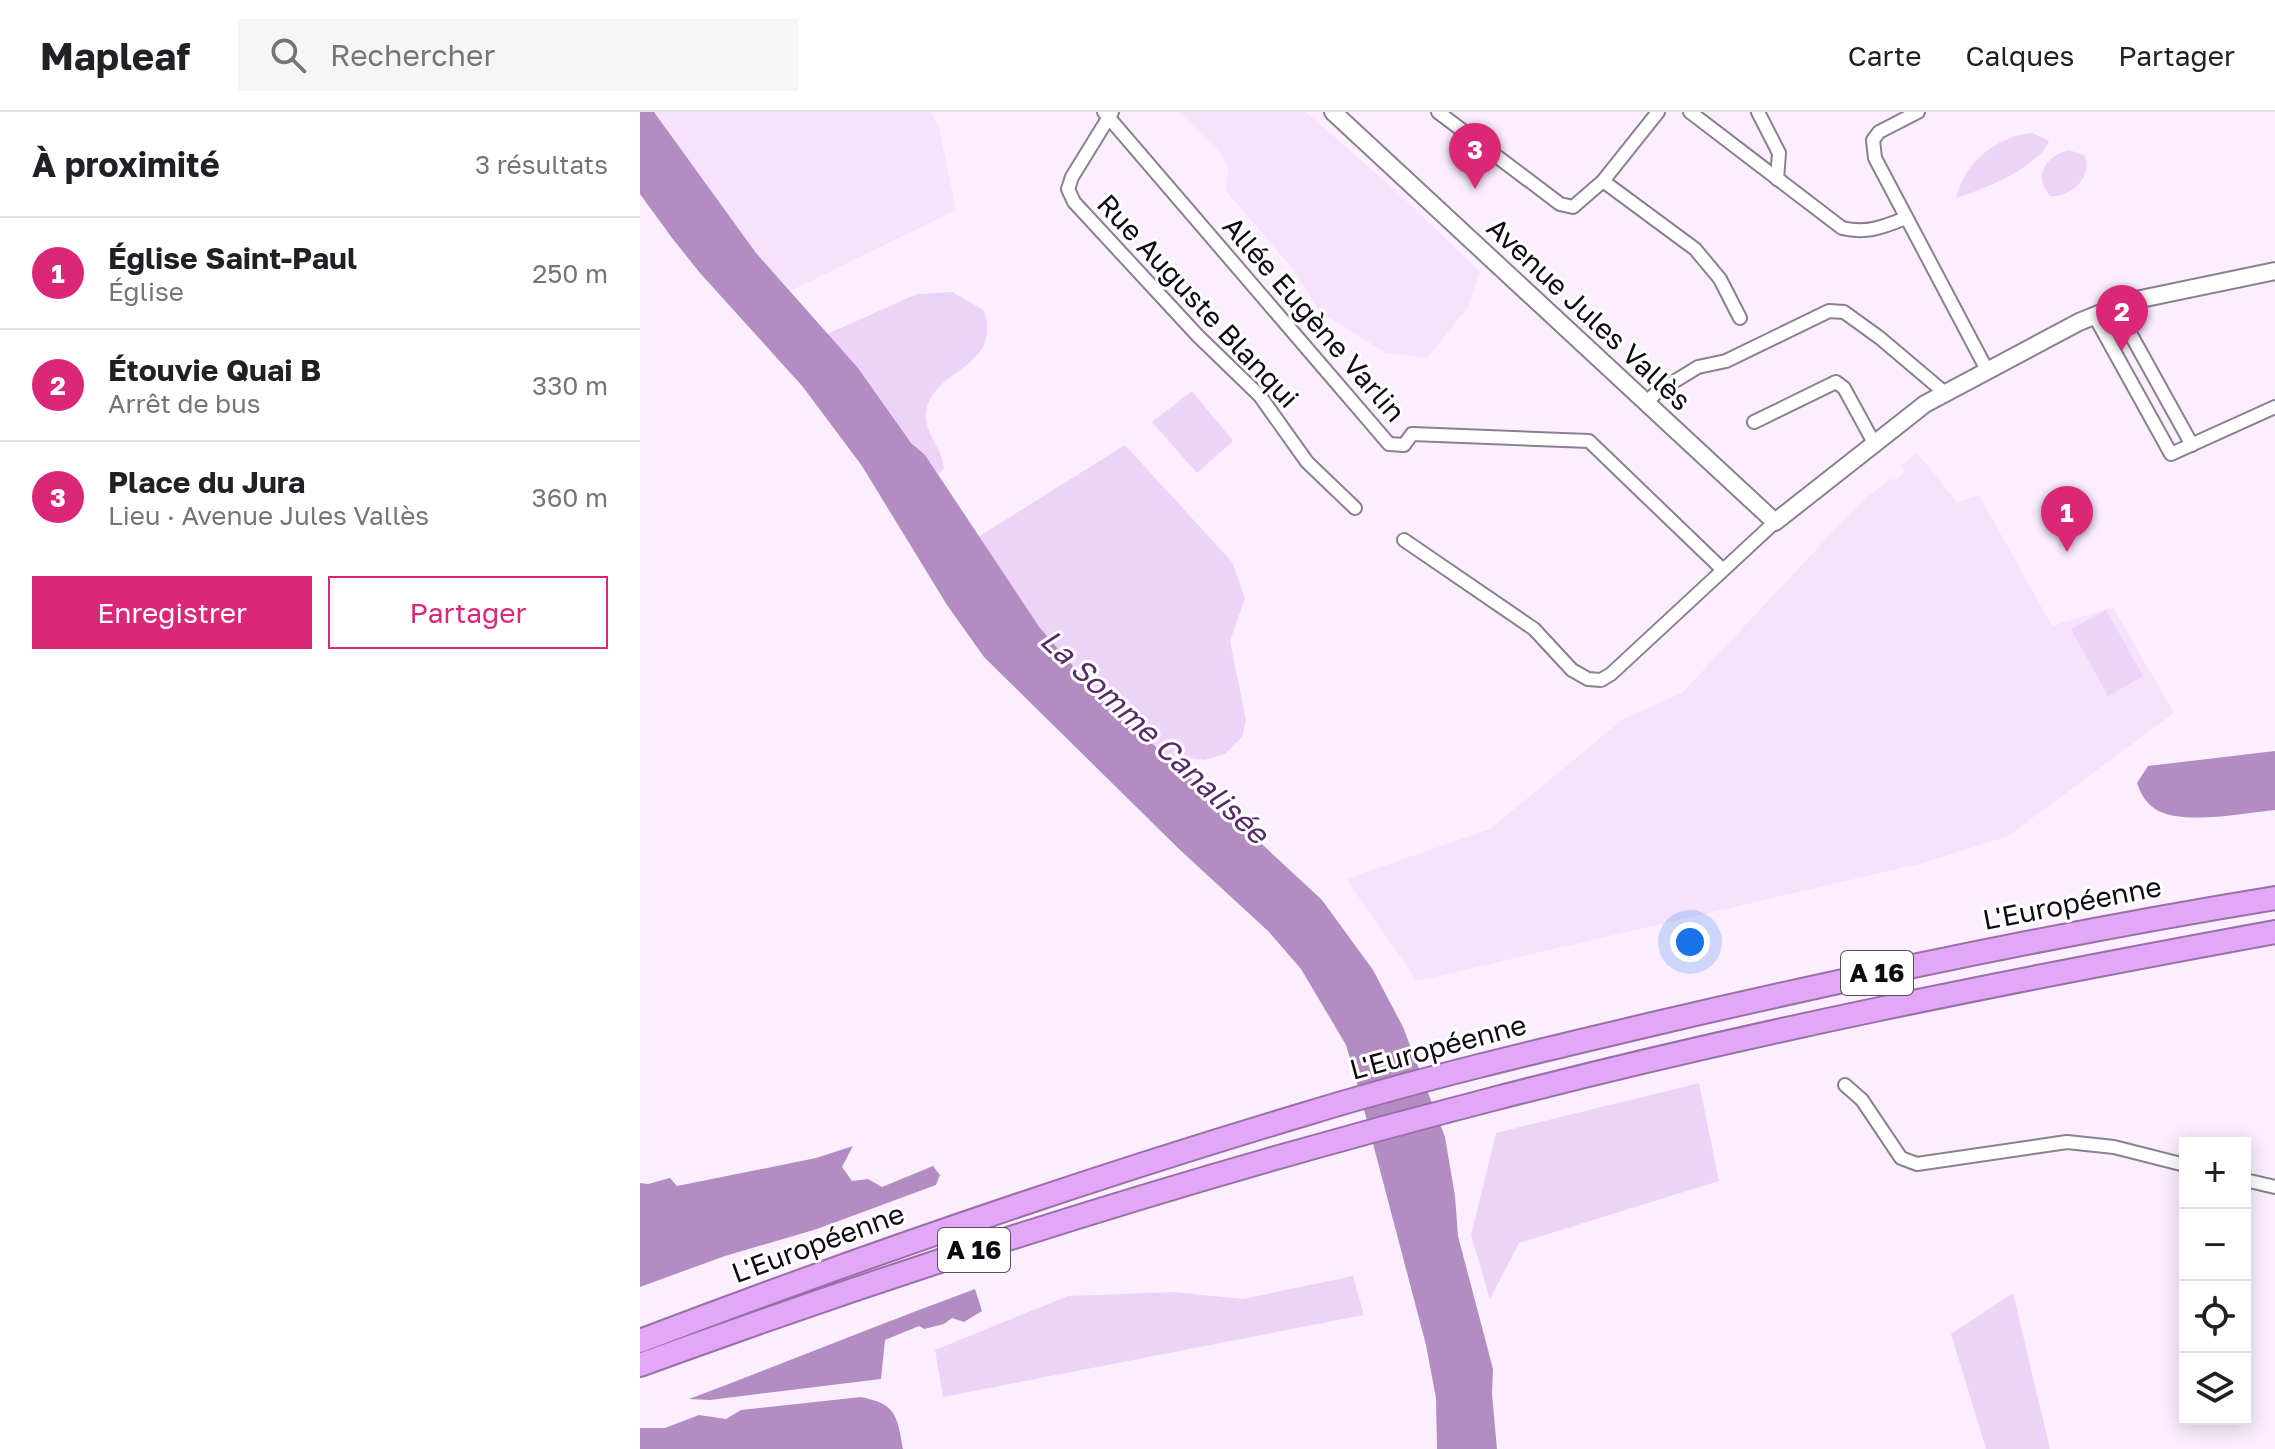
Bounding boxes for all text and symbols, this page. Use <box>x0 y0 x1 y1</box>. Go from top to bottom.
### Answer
search box <box>238 19 798 91</box>
text: Mapleaf <box>40 33 190 78</box>
icon: search <box>266 33 310 77</box>
text: Rechercher <box>330 37 495 73</box>
text: Carte <box>1848 39 1921 72</box>
text: Calques <box>1965 39 2074 72</box>
text: Partager <box>2118 39 2235 72</box>
pin: 3 <box>1449 123 1501 189</box>
text: À proximité <box>32 144 220 184</box>
text: 3 résultats <box>475 149 608 180</box>
street label: Rue Auguste Blanqui <box>1091 187 1306 414</box>
street label: Allée Eugène Varlin <box>1216 209 1412 428</box>
street label: Avenue Jules Vallès <box>1481 211 1698 417</box>
text: Église Saint-Paul <box>108 240 357 276</box>
text: 1 <box>51 258 65 289</box>
text: 250 m <box>532 258 608 289</box>
text: Église <box>108 276 184 307</box>
pin: 2 <box>2096 285 2148 351</box>
text: Étouvie Quai B <box>108 352 321 388</box>
text: 2 <box>50 370 66 401</box>
text: 330 m <box>532 370 608 401</box>
text: Arrêt de bus <box>108 388 261 419</box>
text: Place du Jura <box>108 464 305 500</box>
text: 3 <box>50 482 66 513</box>
text: 360 m <box>531 482 608 513</box>
pin: 1 <box>2041 486 2093 552</box>
text: Lieu · Avenue Jules Vallès <box>108 500 429 531</box>
button: Enregistrer <box>32 576 312 649</box>
button: Partager <box>328 576 608 649</box>
water label: La Somme Canalisée <box>1033 621 1278 853</box>
street label: L'Européenne <box>1980 869 2164 936</box>
your location <box>1670 922 1710 962</box>
road number: A 16 <box>1841 951 1913 995</box>
street label: L'Européenne <box>1346 1007 1530 1086</box>
map controls <box>2179 1137 2251 1425</box>
button: + <box>2179 1137 2251 1209</box>
street label: L'Européenne <box>727 1196 909 1289</box>
button: − <box>2179 1209 2251 1281</box>
road number: A 16 <box>938 1228 1010 1272</box>
button: locate <box>2179 1281 2251 1353</box>
button: layers <box>2179 1353 2251 1425</box>

